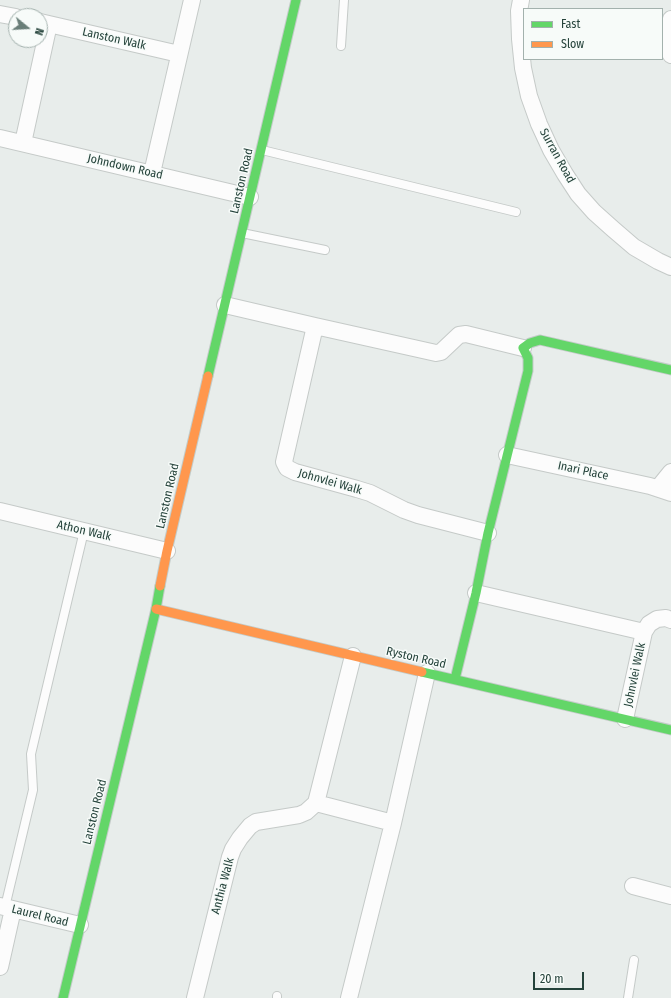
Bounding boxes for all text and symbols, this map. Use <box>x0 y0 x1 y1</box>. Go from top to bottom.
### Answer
north arrow <box>8 8 48 48</box>
legend <box>523 8 663 60</box>
text: Fast <box>561 17 580 31</box>
street label: Lanston Walk <box>81 25 147 53</box>
text: N <box>32 26 46 37</box>
text: Slow <box>561 37 584 51</box>
street label: Surran Road <box>536 126 578 186</box>
street label: Lanston Road <box>227 147 257 215</box>
street label: Johndown Road <box>86 151 164 183</box>
street label: Inari Place <box>556 459 610 483</box>
street label: Lanston Road <box>153 462 183 530</box>
street label: Johnvlei Walk <box>297 466 363 498</box>
street label: Athon Walk <box>56 518 112 544</box>
street label: Johnvlei Walk <box>621 641 649 709</box>
street label: Ryston Road <box>385 644 447 672</box>
street label: Lanston Road <box>80 778 110 846</box>
street label: Anthia Walk <box>209 856 237 916</box>
street label: Laurel Road <box>10 902 70 930</box>
scale bar <box>535 964 586 990</box>
text: 20 m <box>540 972 564 986</box>

